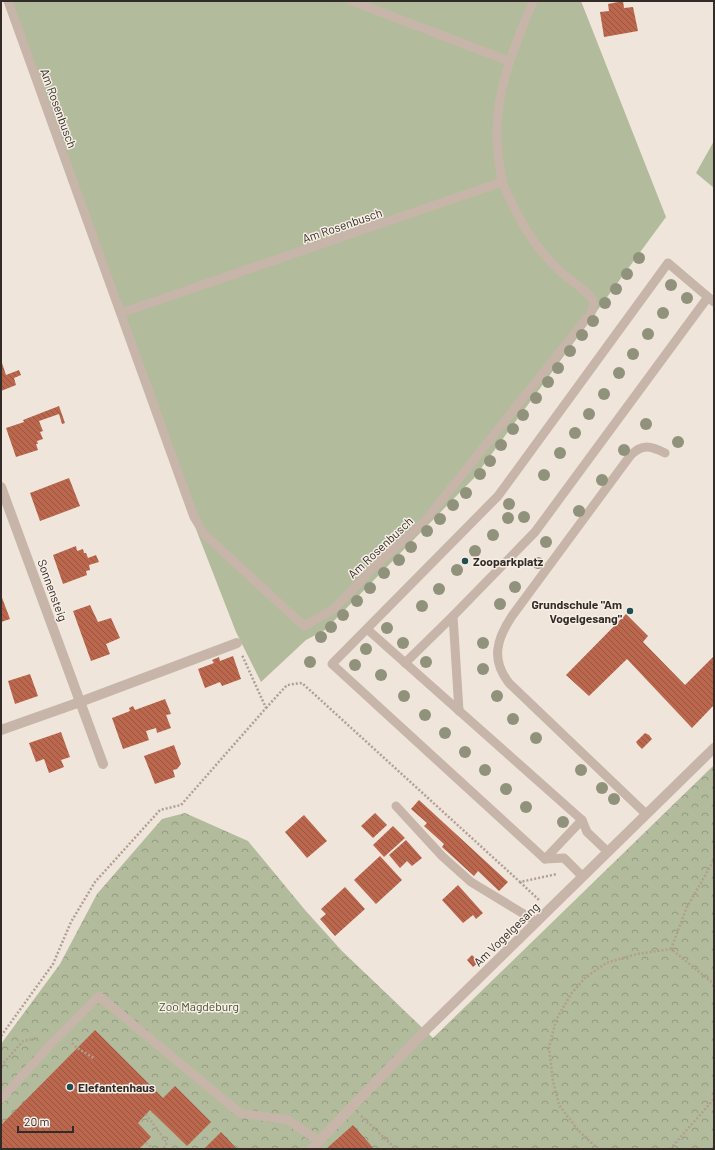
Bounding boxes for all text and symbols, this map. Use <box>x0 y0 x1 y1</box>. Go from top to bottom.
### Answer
street label: Am Rosenbusch <box>38 66 80 150</box>
street label: Am Rosenbusch <box>300 205 384 245</box>
street label: Am Rosenbusch <box>345 513 415 581</box>
place label: Zooparkplatz <box>473 554 544 568</box>
marker: Zooparkplatz <box>460 556 470 566</box>
street label: Sonnensteig <box>35 557 71 623</box>
place label: Grundschule "Am Vogelgesang" <box>531 597 623 625</box>
marker: Grundschule "Am Vogelgesang" <box>625 606 635 616</box>
street label: Am Vogelgesang <box>470 899 542 969</box>
park label: Zoo Magdeburg <box>159 999 239 1013</box>
place label: Elefantenhaus <box>78 1080 155 1094</box>
marker: Elefantenhaus <box>65 1082 75 1092</box>
scale bar <box>18 1108 73 1134</box>
text: 20 m <box>24 1114 50 1128</box>

